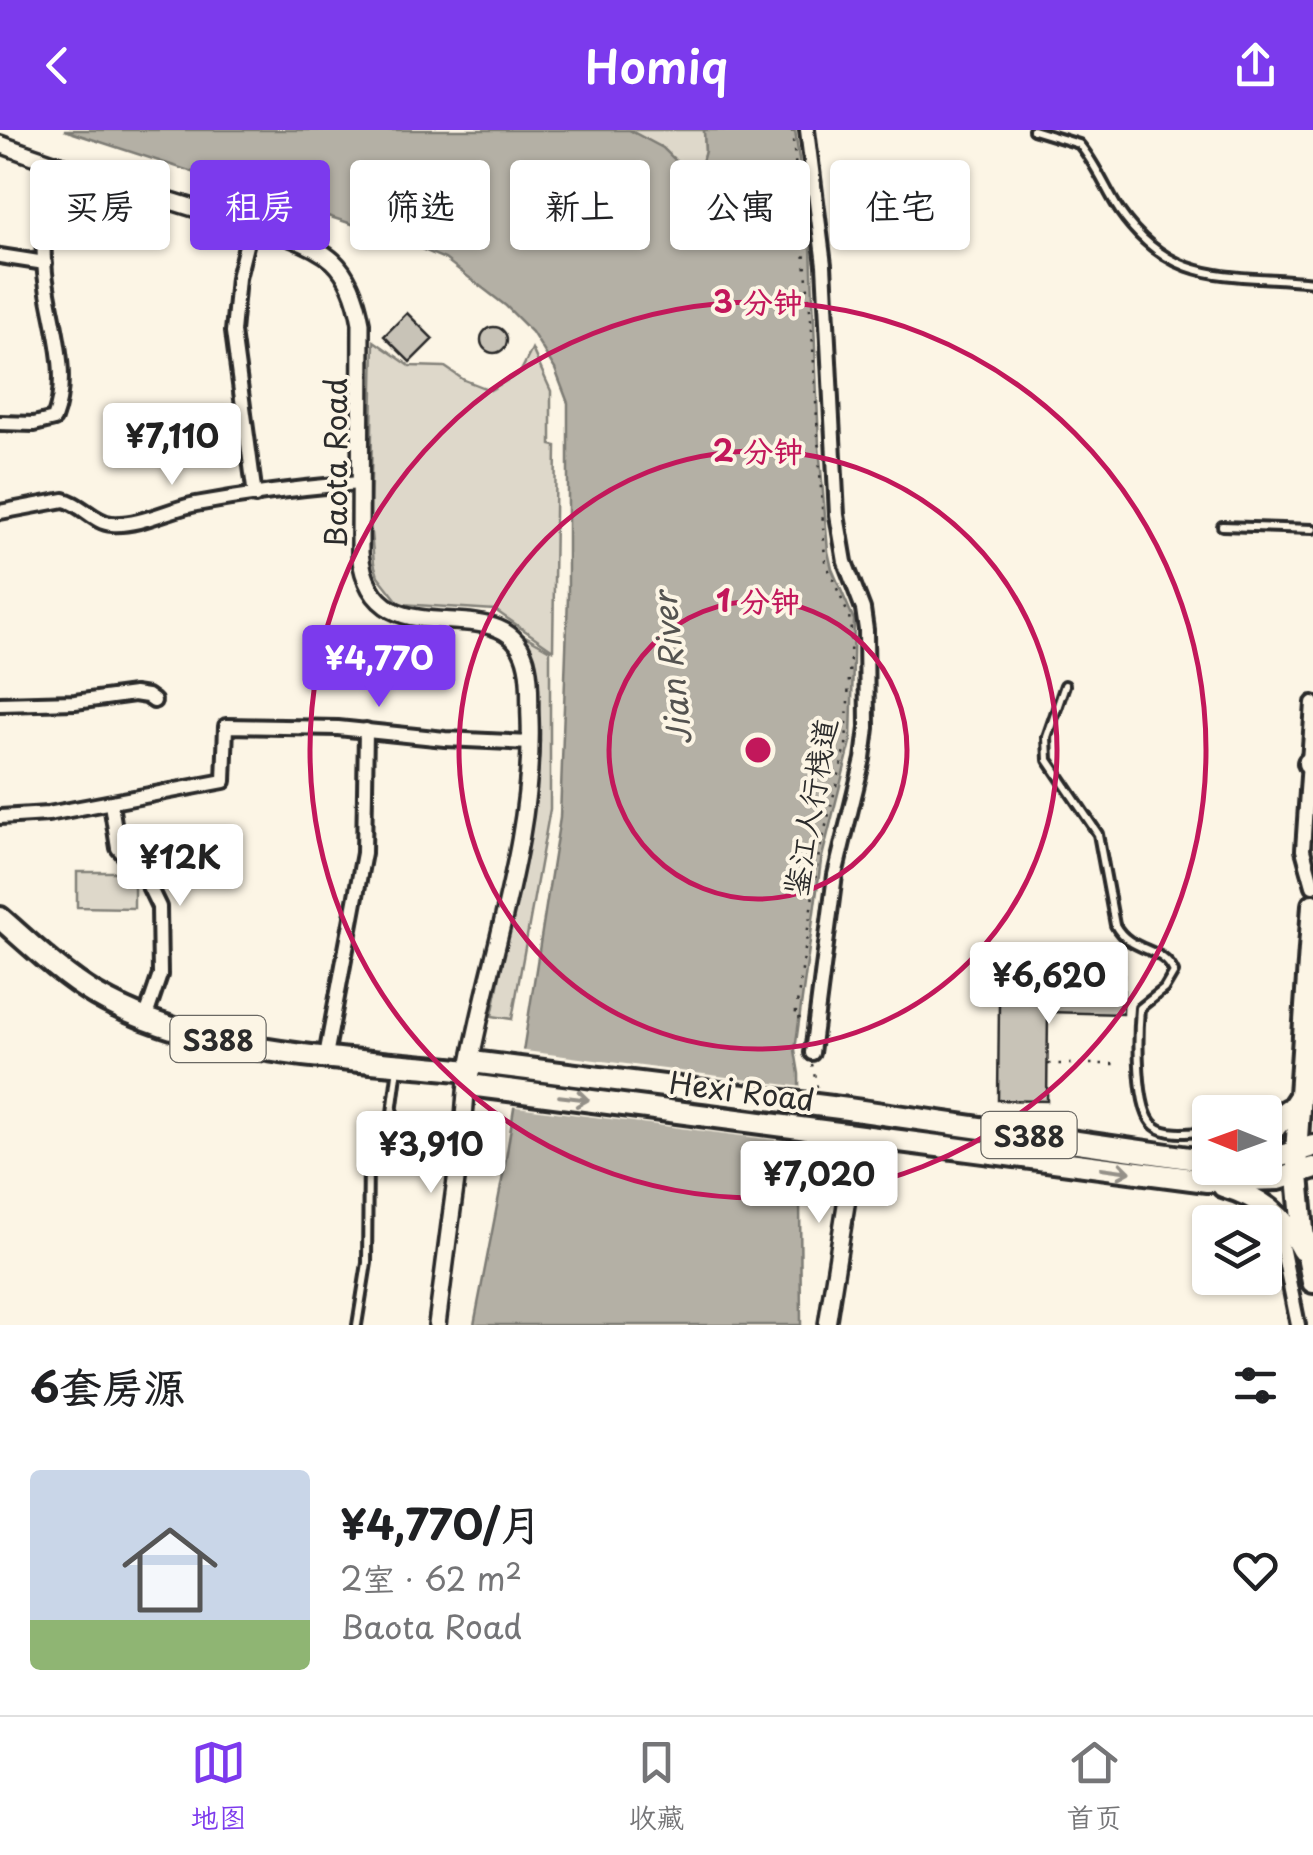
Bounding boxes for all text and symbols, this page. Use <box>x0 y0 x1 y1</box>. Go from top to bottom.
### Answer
text: Homiq <box>585 31 728 99</box>
icon: back <box>30 38 85 93</box>
icon: share <box>1228 38 1283 93</box>
chip: 买房 <box>30 160 170 250</box>
chip: 租房 <box>190 160 330 250</box>
chip: 筛选 <box>350 160 490 250</box>
chip: 新上 <box>510 160 650 250</box>
chip: 公寓 <box>670 160 810 250</box>
chip: 住宅 <box>830 160 970 250</box>
text: 3 分钟 <box>713 278 803 323</box>
street label: Baota Road <box>312 378 357 548</box>
pin: ¥7,110 <box>91 403 253 488</box>
text: ¥7,110 <box>125 411 219 459</box>
text: 2 分钟 <box>713 427 803 472</box>
text: 1 分钟 <box>716 577 800 622</box>
water label: Jian River <box>639 585 703 748</box>
pin: ¥4,770 <box>298 625 460 710</box>
text: ¥4,770 <box>324 633 434 681</box>
street label: 鉴江人行栈道 <box>771 714 847 900</box>
centre of rings <box>740 732 776 768</box>
pin: ¥12K <box>121 824 239 909</box>
text: ¥12K <box>139 832 221 880</box>
pin: ¥6,620 <box>968 942 1130 1027</box>
text: ¥6,620 <box>992 950 1106 998</box>
road number: S388 <box>170 1016 266 1062</box>
street label: Hexi Road <box>667 1059 817 1121</box>
one-way arrow <box>557 1090 590 1108</box>
north arrow <box>1192 1095 1282 1185</box>
map controls <box>1192 1095 1282 1295</box>
pin: ¥3,910 <box>350 1111 512 1196</box>
road number: S388 <box>982 1112 1076 1158</box>
text: ¥3,910 <box>378 1119 484 1167</box>
pin: ¥7,020 <box>738 1141 900 1226</box>
text: ¥7,020 <box>763 1149 875 1197</box>
one-way arrow <box>1100 1161 1132 1180</box>
button: layers <box>1192 1205 1282 1295</box>
text: 6套房源 <box>30 1354 186 1417</box>
icon: filters <box>1228 1358 1283 1413</box>
text: ¥4,770/月 <box>340 1491 542 1554</box>
icon: home <box>110 1510 230 1630</box>
icon: heart <box>1228 1543 1283 1598</box>
text: 2室 · 62 m² <box>340 1554 522 1602</box>
text: Baota Road <box>340 1602 522 1650</box>
tab: 地图 <box>191 1735 247 1838</box>
tab: 收藏 <box>628 1735 684 1838</box>
tab: 首页 <box>1066 1735 1122 1838</box>

